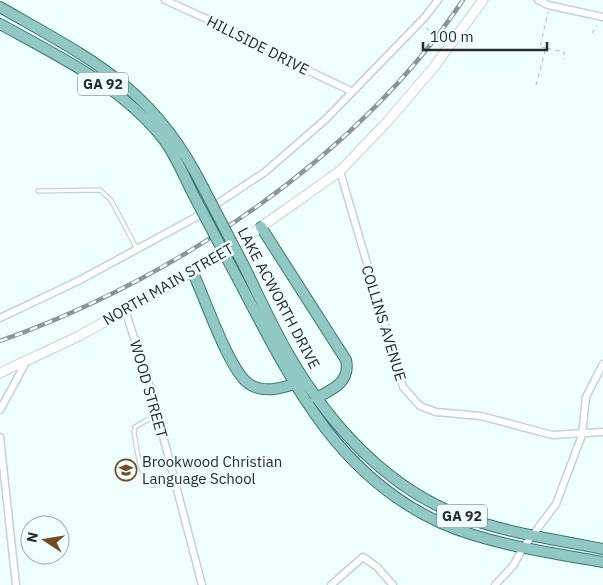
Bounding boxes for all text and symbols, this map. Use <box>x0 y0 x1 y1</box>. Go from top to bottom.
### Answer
street label: HILLSIDE DRIVE <box>204 11 312 79</box>
scale bar <box>423 20 547 52</box>
text: 100 m <box>430 27 474 46</box>
road number: GA 92 <box>78 72 128 96</box>
street label: LAKE ACWORTH DRIVE <box>234 224 324 372</box>
street label: NORTH MAIN STREET <box>99 239 237 329</box>
street label: COLLINS AVENUE <box>357 263 411 383</box>
street label: WOOD STREET <box>126 338 172 441</box>
place label: Brookwood Christian Language School <box>142 452 282 488</box>
school or university icon: Brookwood Christian Language School <box>114 458 138 482</box>
road number: GA 92 <box>437 504 487 528</box>
north arrow <box>20 515 70 565</box>
text: N <box>22 530 42 544</box>

